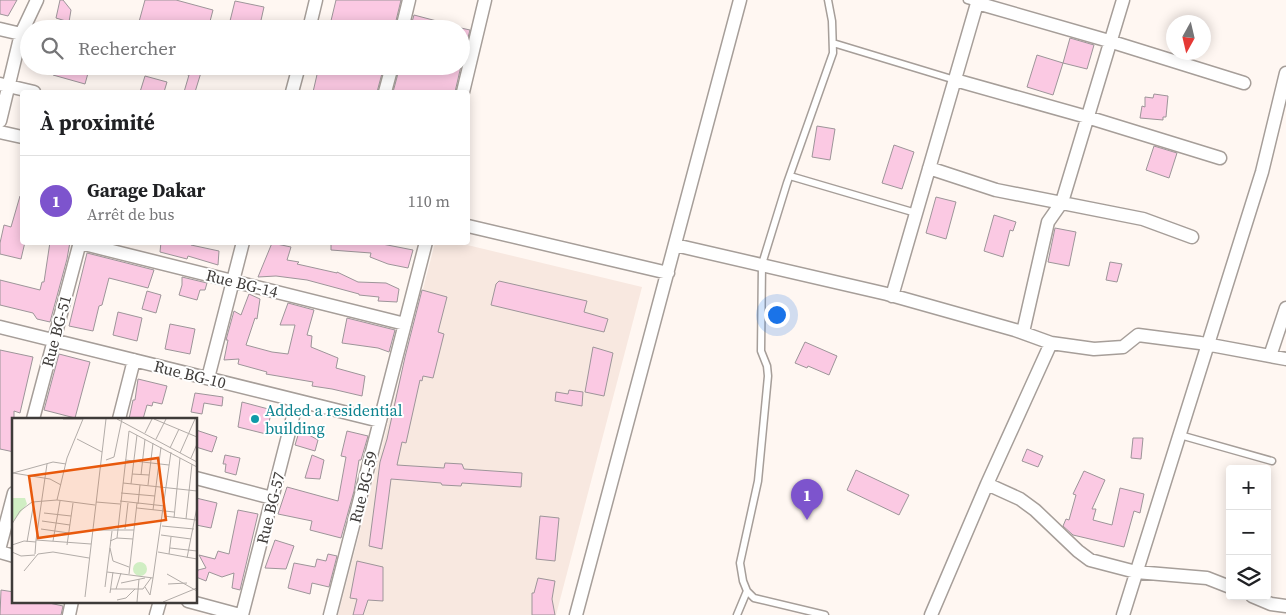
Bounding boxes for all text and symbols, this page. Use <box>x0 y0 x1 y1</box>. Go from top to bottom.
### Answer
north arrow <box>1166 15 1211 60</box>
search box <box>20 20 470 75</box>
icon: search <box>38 34 66 62</box>
text: Rechercher <box>78 35 176 61</box>
text: À proximité <box>40 108 155 137</box>
text: Garage Dakar <box>87 177 205 203</box>
text: 1 <box>52 190 60 212</box>
text: 110 m <box>408 190 450 212</box>
text: Arrêt de bus <box>87 203 174 225</box>
street label: Rue BG-14 <box>204 263 280 303</box>
street label: Rue BG-51 <box>36 293 76 369</box>
your location <box>764 302 790 328</box>
street label: Rue BG-10 <box>152 354 228 394</box>
place label: Added a residential building <box>265 399 403 439</box>
marker: Added a residential building <box>249 413 261 425</box>
inset map <box>12 418 198 602</box>
street label: Rue BG-59 <box>343 449 383 525</box>
map controls <box>1226 465 1271 600</box>
button: + <box>1226 465 1271 510</box>
street label: Rue BG-57 <box>250 470 290 546</box>
pin: 1 <box>791 479 823 520</box>
button: − <box>1226 510 1271 555</box>
button: layers <box>1226 555 1271 600</box>

